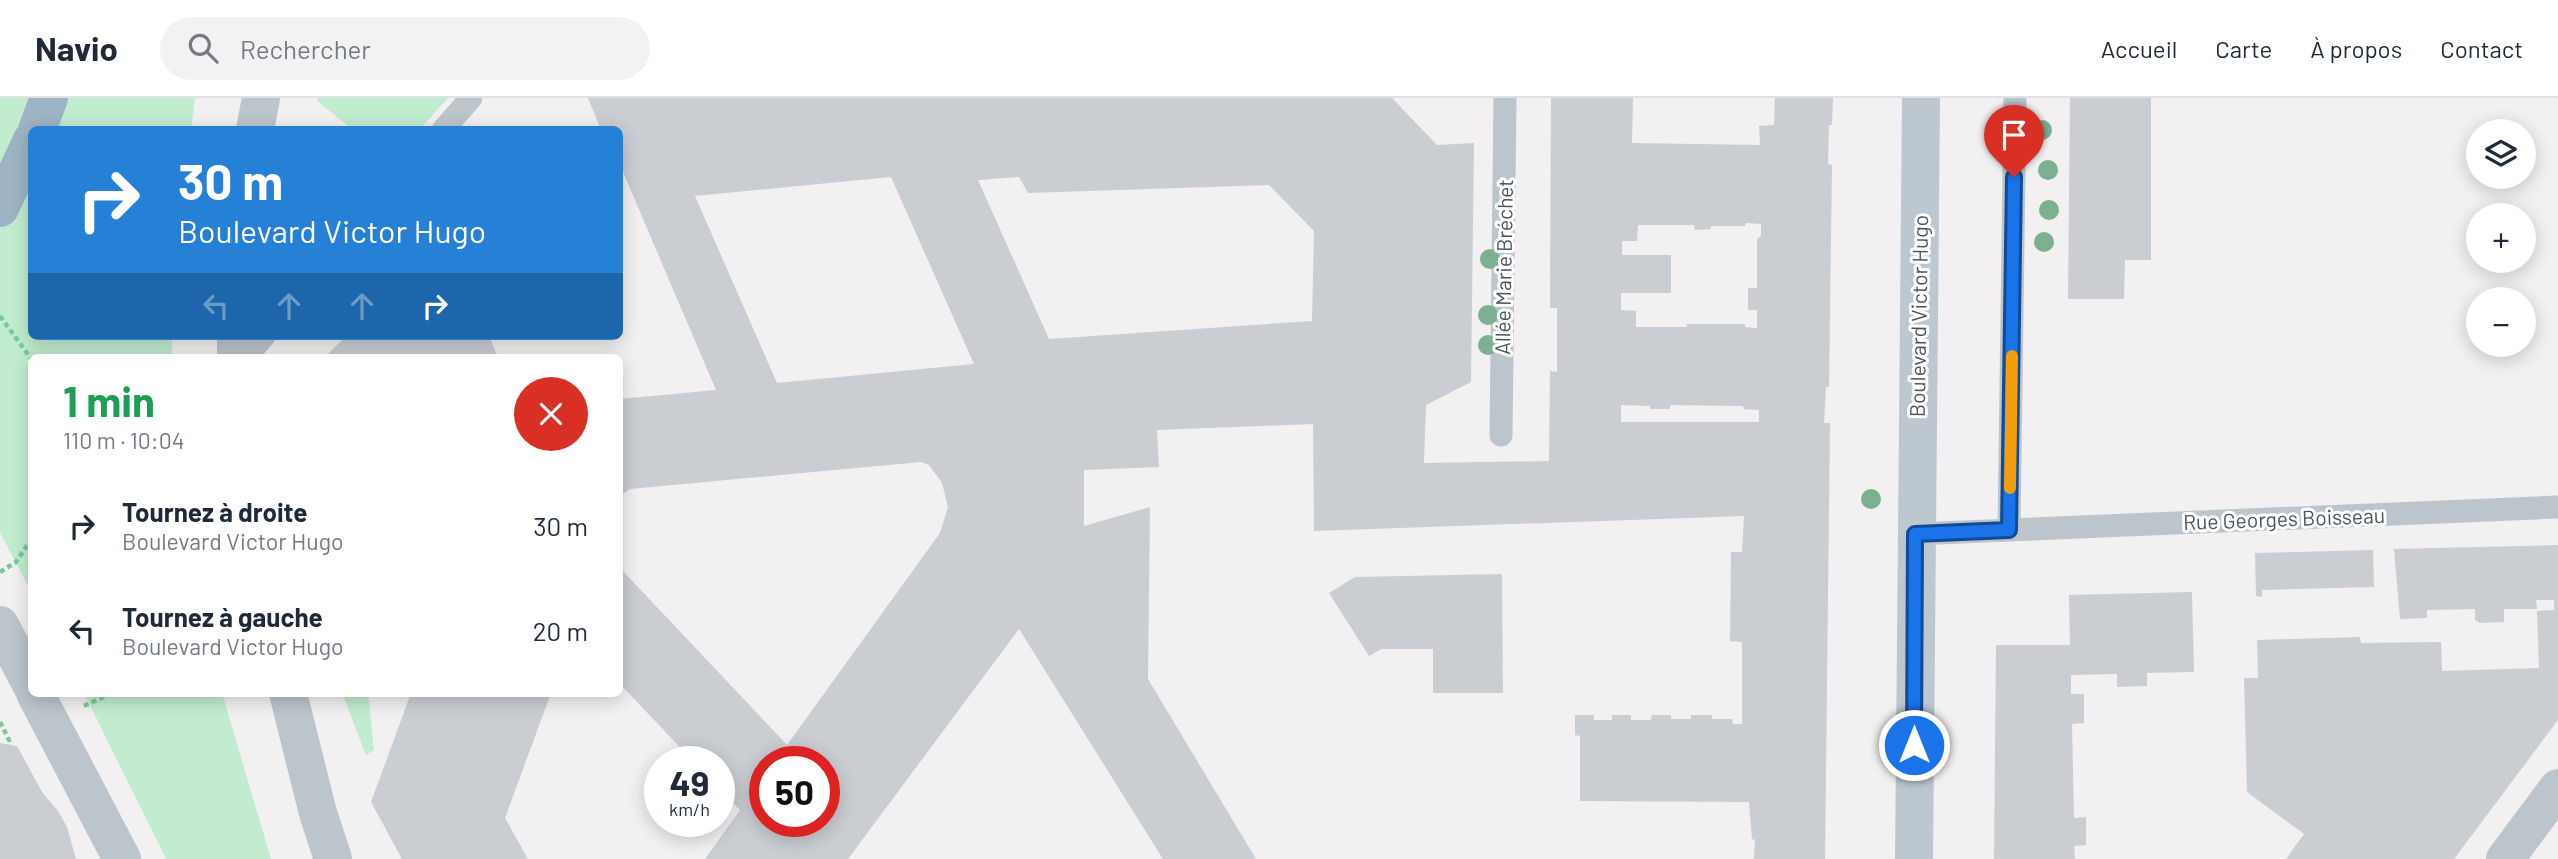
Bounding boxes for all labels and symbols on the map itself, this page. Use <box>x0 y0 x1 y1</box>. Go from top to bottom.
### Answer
pin <box>1984 105 2044 177</box>
street label: Allée Marie Bréchet <box>1489 179 1517 355</box>
street label: Boulevard Victor Hugo <box>1904 215 1932 417</box>
street label: Rue Georges Boisseau <box>2183 502 2385 534</box>
position arrow <box>1877 708 1951 782</box>
speed limit sign: 50 <box>749 746 840 837</box>

